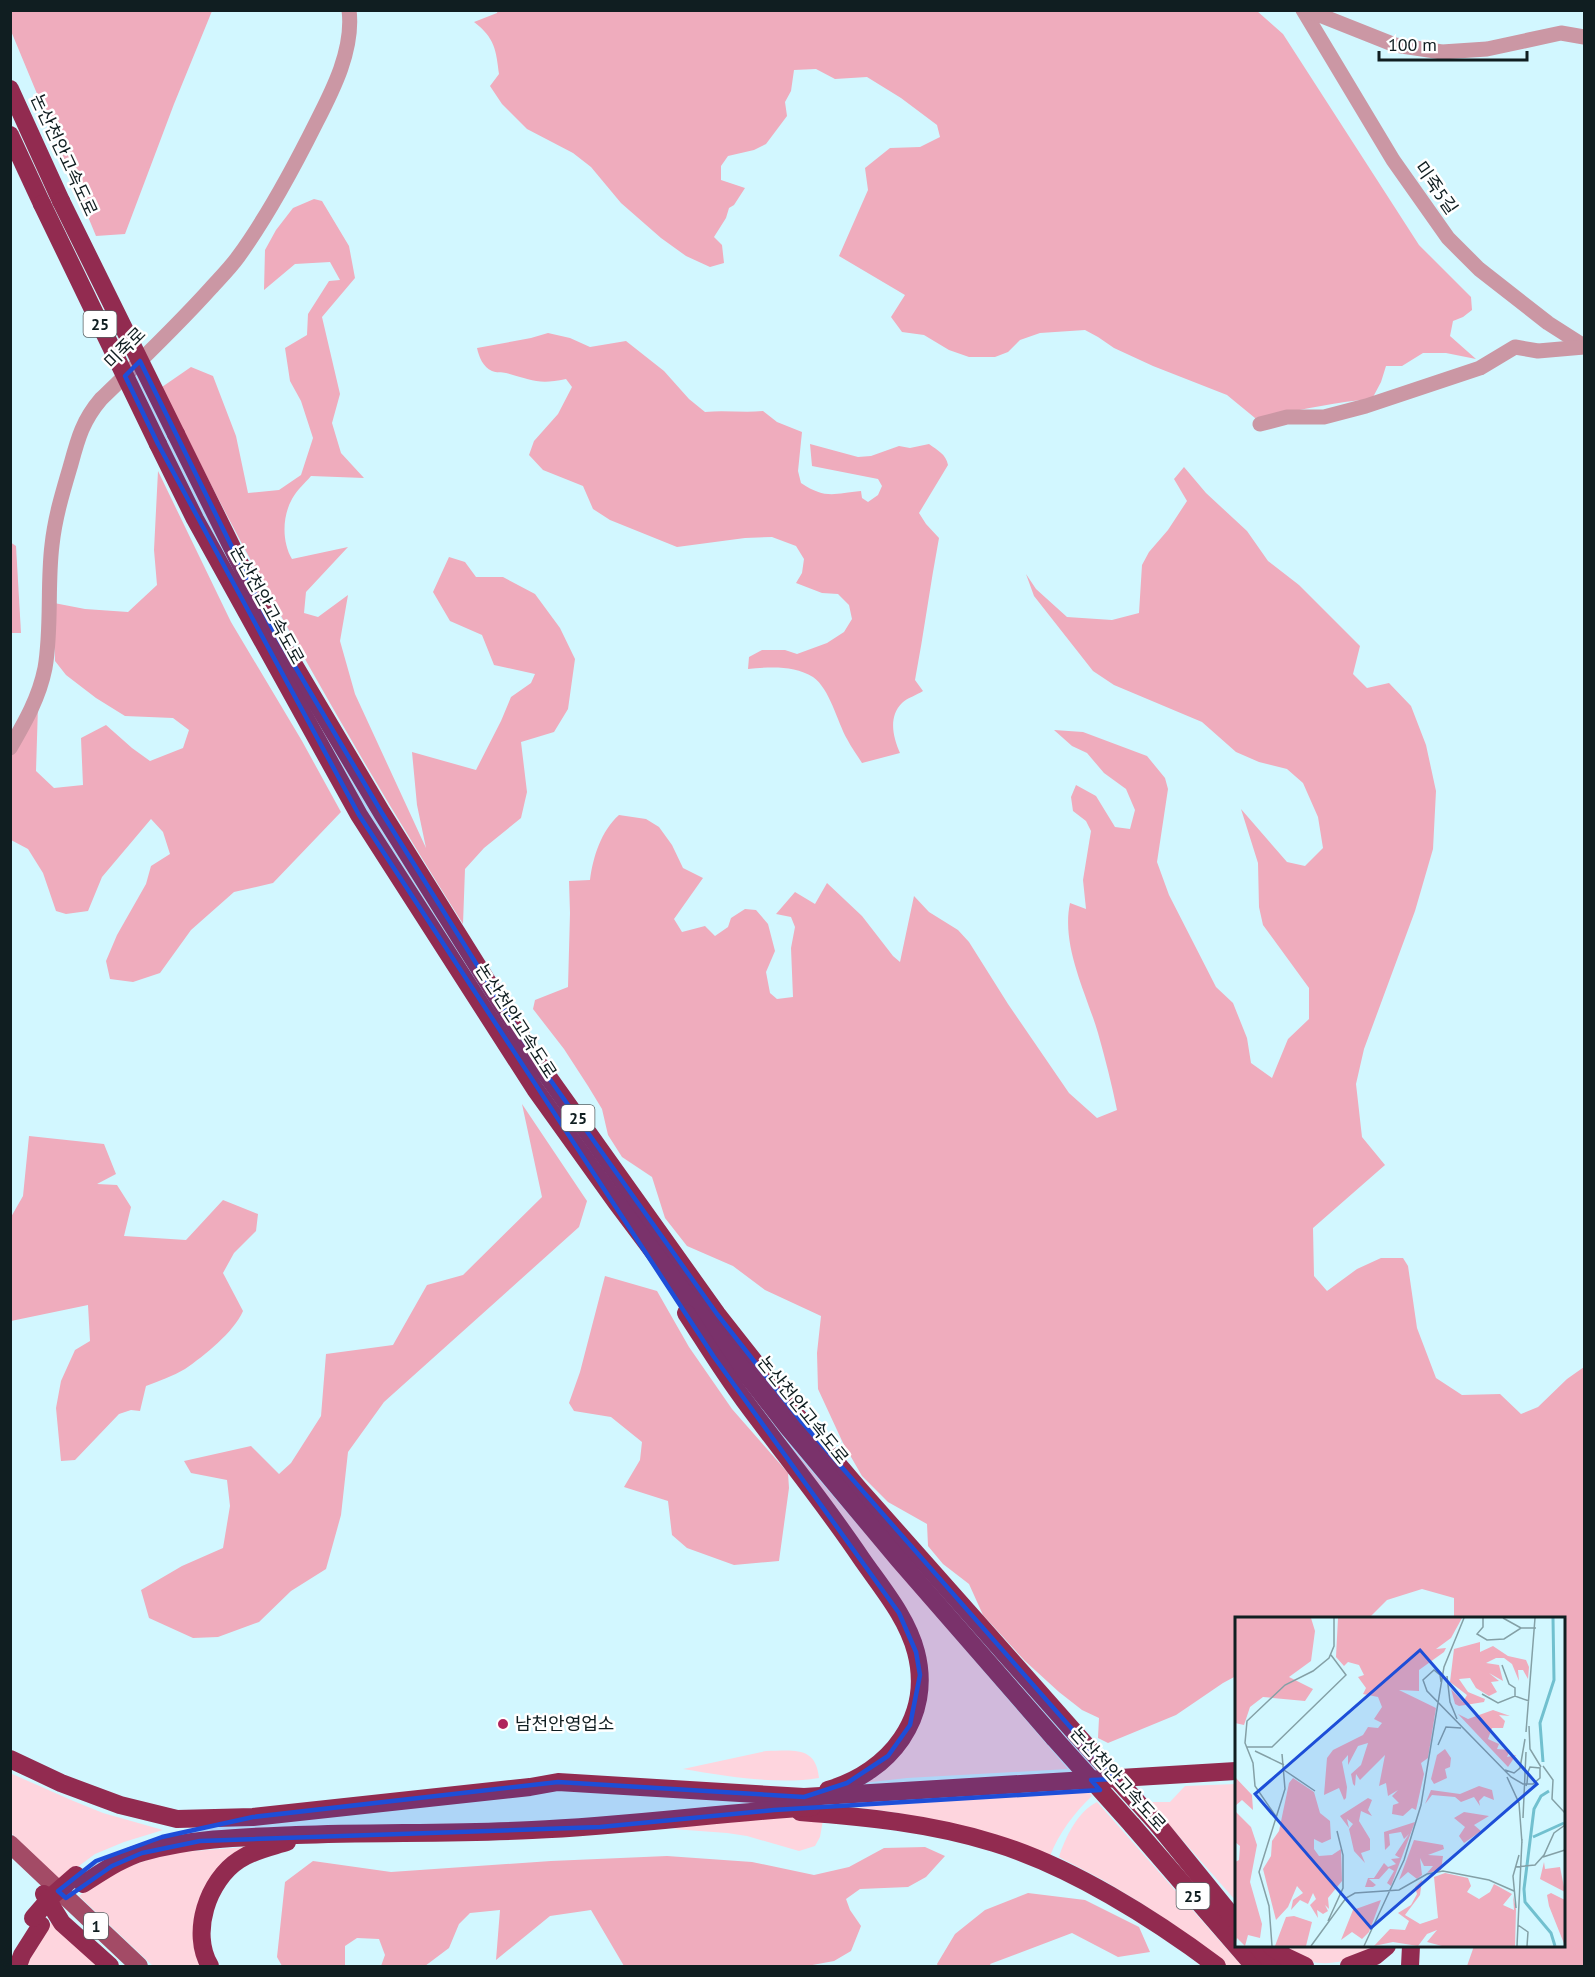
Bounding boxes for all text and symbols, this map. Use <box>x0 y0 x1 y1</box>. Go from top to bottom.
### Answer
scale bar <box>1379 24 1528 62</box>
text: 100 m <box>1388 33 1437 56</box>
street label: 논산천안고속도로 <box>26 90 103 220</box>
street label: 미죽5길 <box>1410 157 1463 219</box>
road number: 25 <box>84 311 116 337</box>
street label: 미죽로 <box>99 322 150 373</box>
street label: 논산천안고속도로 <box>225 541 310 668</box>
street label: 논산천안고속도로 <box>471 959 562 1083</box>
road number: 25 <box>562 1105 594 1131</box>
street label: 논산천안고속도로 <box>753 1351 854 1468</box>
inset map <box>1235 1617 1565 1947</box>
place label: 남천안영업소 <box>515 1712 614 1735</box>
marker: 남천안영업소 <box>496 1717 510 1731</box>
street label: 논산천안고속도로 <box>1066 1722 1171 1836</box>
road number: 25 <box>1176 1883 1210 1909</box>
road number: 1 <box>84 1913 108 1939</box>

